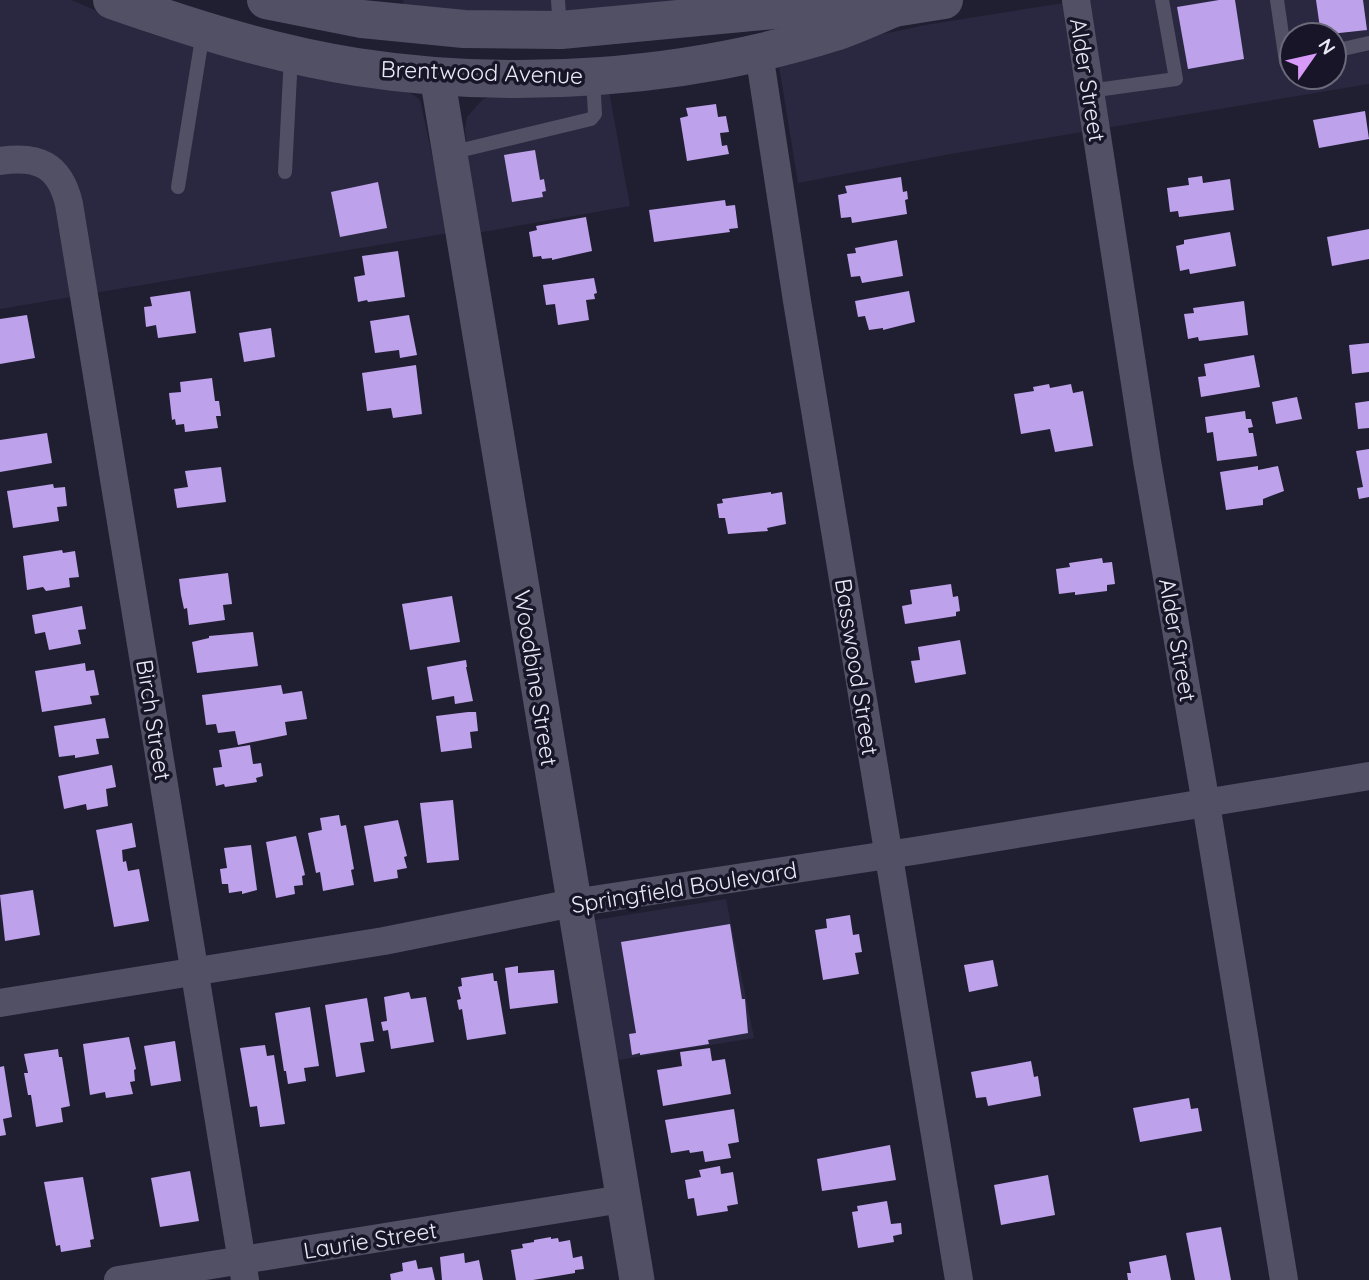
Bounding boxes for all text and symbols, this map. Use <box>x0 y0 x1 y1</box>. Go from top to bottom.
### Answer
street label: Alder Street <box>1064 16 1112 144</box>
north arrow <box>1278 21 1348 91</box>
text: N <box>1313 34 1341 59</box>
street label: Brentwood Avenue <box>380 54 584 90</box>
street label: Alder Street <box>1153 576 1203 704</box>
street label: Basswood Street <box>829 577 885 758</box>
street label: Woodbine Street <box>508 588 564 768</box>
street label: Birch Street <box>130 657 178 783</box>
street label: Springfield Boulevard <box>569 855 799 919</box>
street label: Laurie Street <box>301 1215 439 1265</box>

